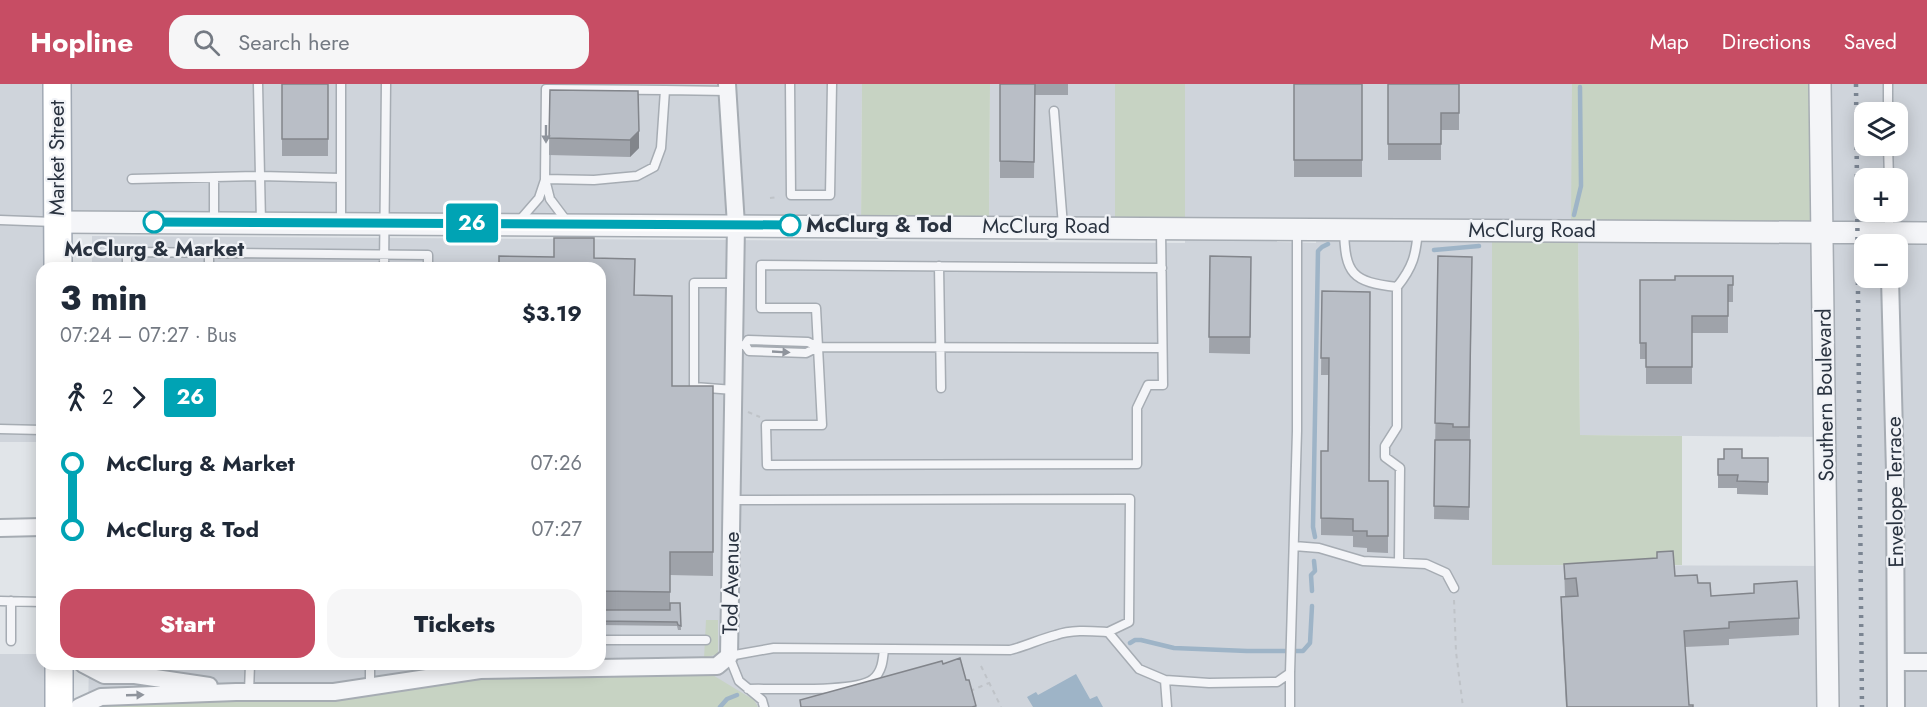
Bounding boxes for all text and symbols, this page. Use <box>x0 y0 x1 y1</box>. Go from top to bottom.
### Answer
search box <box>169 15 589 69</box>
text: Hopline <box>30 22 133 63</box>
icon: search <box>190 26 223 59</box>
text: Search here <box>238 26 350 58</box>
text: Map <box>1650 27 1689 57</box>
text: Directions <box>1722 27 1811 57</box>
text: Saved <box>1844 27 1897 57</box>
street label: Market Street <box>42 100 72 216</box>
map controls <box>1854 102 1908 288</box>
button: layers <box>1854 102 1908 156</box>
one-way arrow <box>541 124 551 143</box>
button: + <box>1854 168 1908 222</box>
line badge: 26 <box>445 204 499 242</box>
text: 26 <box>458 208 486 238</box>
place label: McClurg & Tod <box>806 210 952 240</box>
marker: McClurg & Market <box>143 211 165 233</box>
street label: McClurg Road <box>982 211 1110 241</box>
marker: McClurg & Tod <box>779 214 801 236</box>
street label: McClurg Road <box>1468 215 1596 245</box>
place label: McClurg & Market <box>64 234 244 264</box>
button: − <box>1854 234 1908 288</box>
text: 3 min <box>60 275 147 322</box>
text: $3.19 <box>522 297 582 329</box>
street label: Southern Boulevard <box>1808 308 1842 482</box>
text: 07:24 – 07:27 · Bus <box>60 321 236 350</box>
one-way arrow <box>772 348 791 357</box>
icon: walk <box>60 381 93 414</box>
icon: forward <box>122 381 155 414</box>
text: 26 <box>176 382 204 412</box>
text: 2 <box>102 383 113 412</box>
street label: Envelope Terrace <box>1879 416 1911 568</box>
text: McClurg & Market <box>106 447 295 479</box>
text: 07:26 <box>531 449 582 478</box>
text: McClurg & Tod <box>106 513 259 545</box>
text: 07:27 <box>532 515 582 544</box>
street label: Tod Avenue <box>715 531 747 635</box>
button: Start <box>60 589 315 658</box>
button: Tickets <box>327 589 582 658</box>
one-way arrow <box>126 690 145 700</box>

